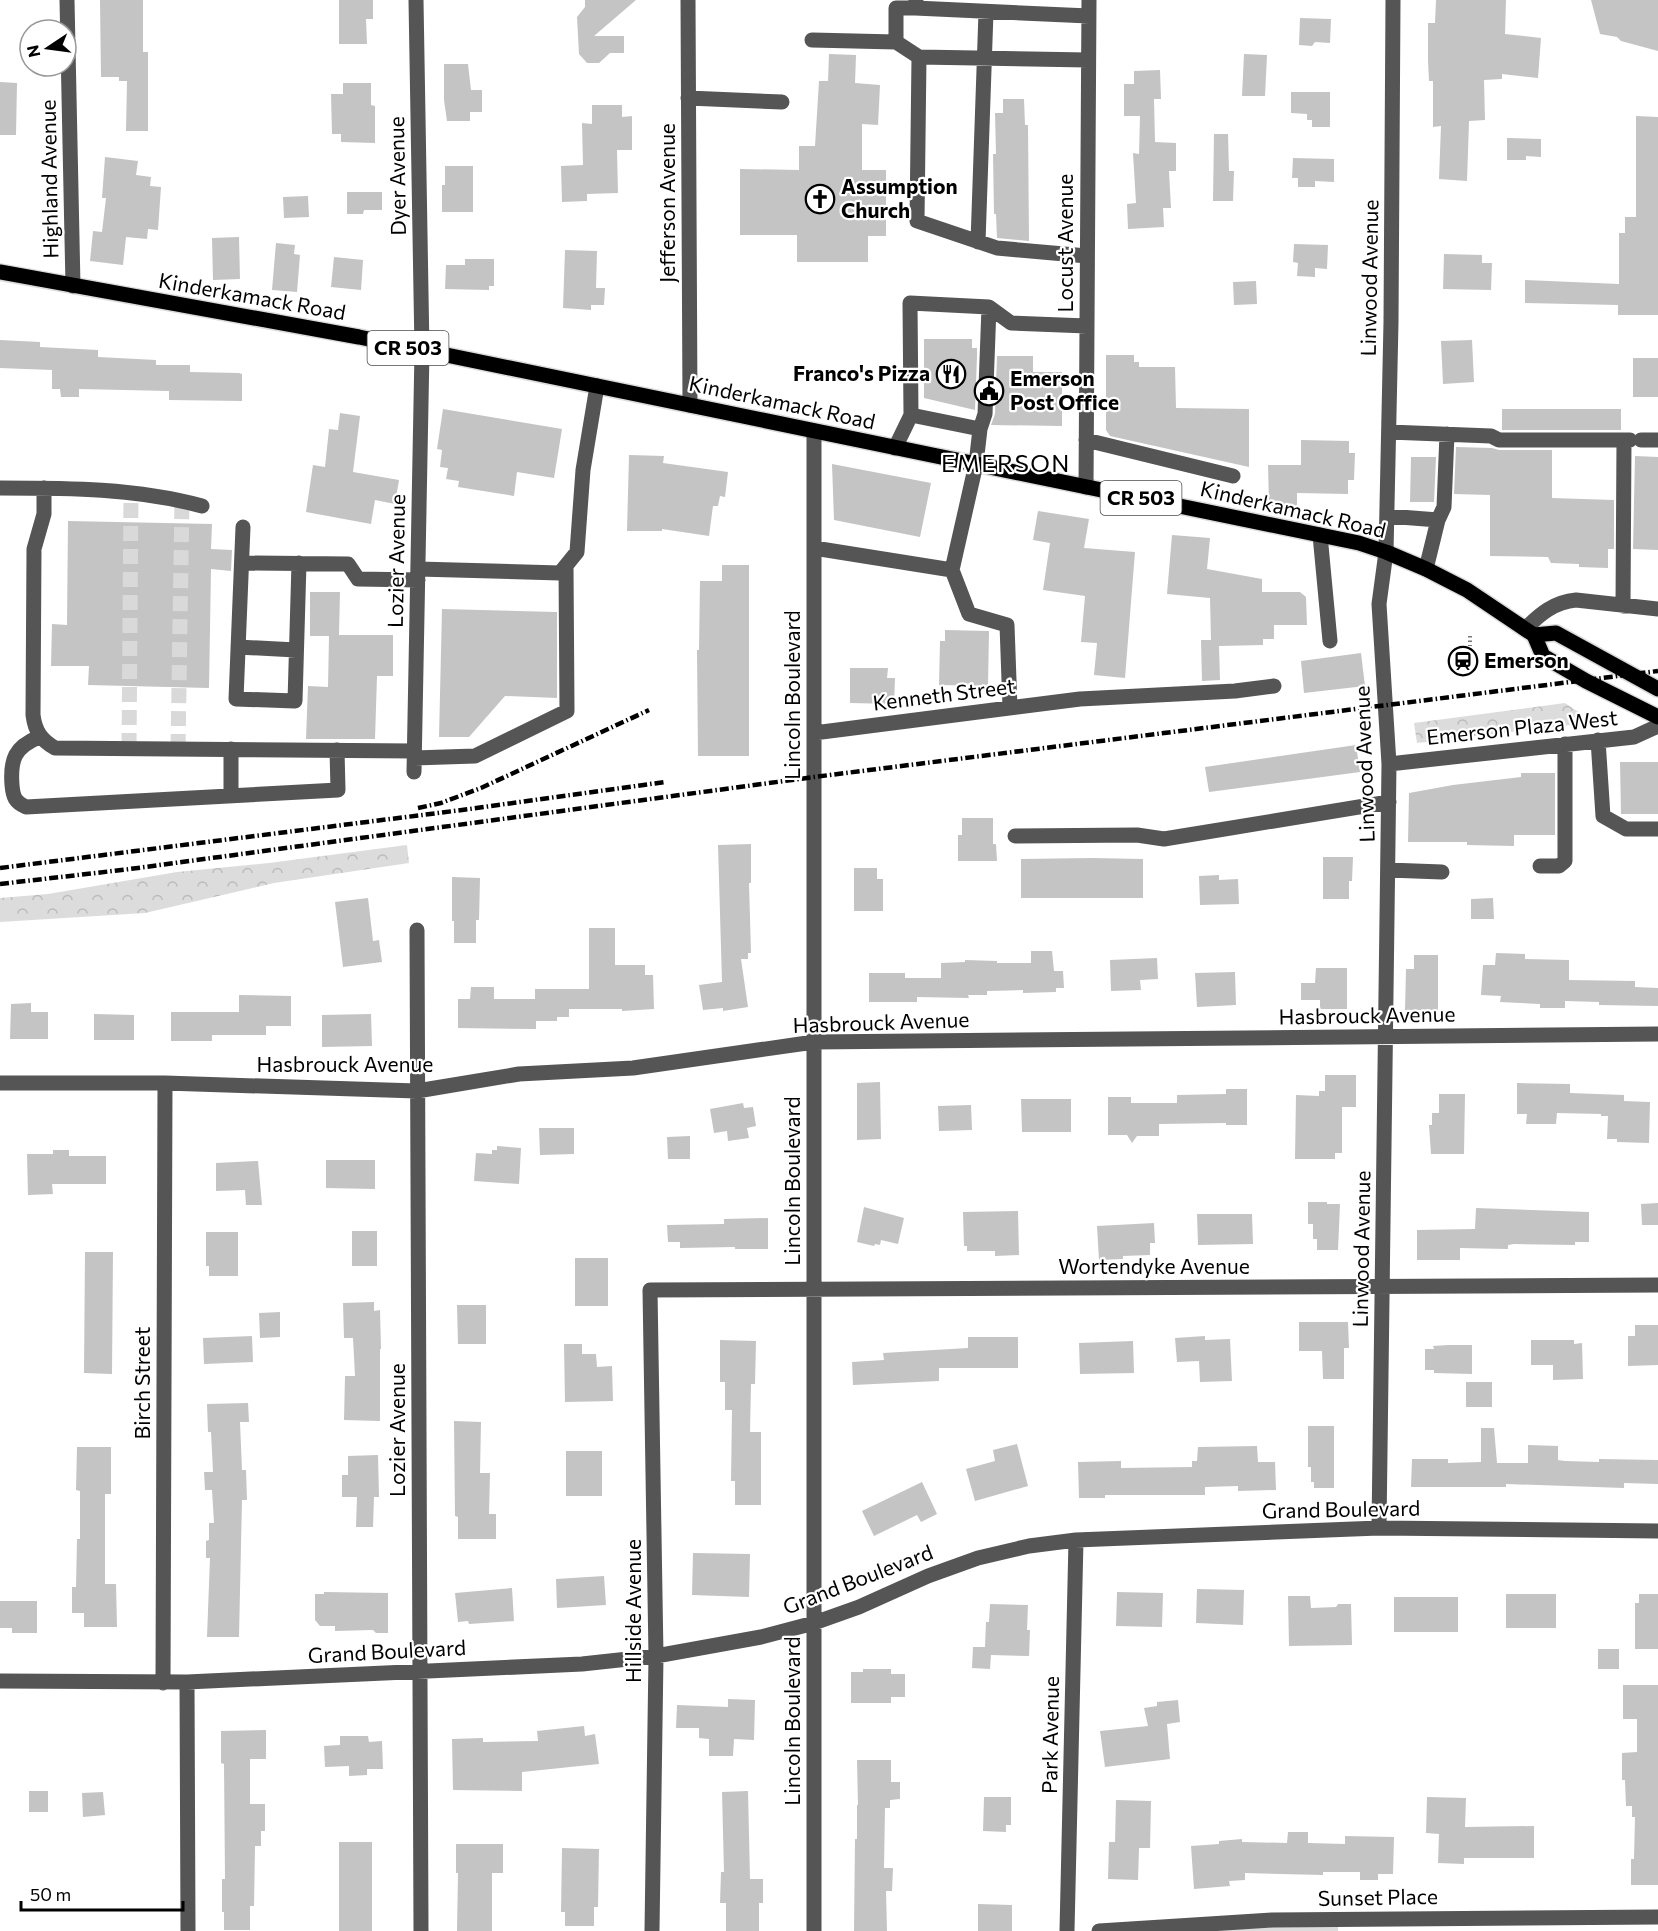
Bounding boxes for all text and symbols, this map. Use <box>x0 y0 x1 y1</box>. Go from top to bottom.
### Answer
north arrow <box>18 18 78 78</box>
text: N <box>22 44 44 59</box>
street label: Highland Avenue <box>35 99 62 259</box>
street label: Dyer Avenue <box>383 116 410 236</box>
street label: Jefferson Avenue <box>654 123 679 283</box>
place label: Assumption Church <box>841 173 958 222</box>
street label: Locust Avenue <box>1052 174 1077 312</box>
church icon: Assumption Church <box>804 183 836 215</box>
street label: Linwood Avenue <box>1355 199 1382 357</box>
street label: Kinderkamack Road <box>157 267 348 324</box>
road number: CR 503 <box>368 331 448 365</box>
restaurant icon: Franco's Pizza <box>935 358 967 390</box>
place label: Franco's Pizza <box>793 360 930 385</box>
place label: Emerson Post Office <box>1010 365 1119 414</box>
street label: Kinderkamack Road <box>687 370 878 433</box>
public building icon: Emerson Post Office <box>973 375 1005 407</box>
district label: EMERSON <box>941 448 1071 477</box>
street label: Kinderkamack Road <box>1198 475 1389 542</box>
road number: CR 503 <box>1100 481 1182 515</box>
street label: Lozier Avenue <box>382 494 409 628</box>
street label: Lincoln Boulevard <box>779 610 804 780</box>
station icon: Emerson <box>1447 645 1479 677</box>
place label: Emerson <box>1484 647 1569 672</box>
street label: Kenneth Street <box>871 672 1017 715</box>
street label: Linwood Avenue <box>1348 685 1379 843</box>
street label: Emerson Plaza West <box>1425 704 1619 749</box>
street label: Hasbrouck Avenue <box>1278 1000 1456 1029</box>
street label: Hasbrouck Avenue <box>792 1006 970 1037</box>
street label: Hasbrouck Avenue <box>257 1051 433 1076</box>
street label: Lincoln Boulevard <box>779 1096 804 1266</box>
street label: Linwood Avenue <box>1347 1170 1374 1328</box>
street label: Wortendyke Avenue <box>1058 1253 1250 1278</box>
street label: Birch Street <box>129 1327 154 1439</box>
street label: Lozier Avenue <box>384 1363 409 1497</box>
street label: Grand Boulevard <box>1262 1495 1420 1522</box>
street label: Hillside Avenue <box>620 1539 645 1683</box>
street label: Grand Boulevard <box>779 1539 936 1619</box>
street label: Grand Boulevard <box>307 1634 467 1667</box>
street label: Lincoln Boulevard <box>779 1636 804 1806</box>
street label: Park Avenue <box>1036 1676 1063 1794</box>
scale bar <box>21 1874 183 1912</box>
text: 50 m <box>30 1883 71 1905</box>
street label: Sunset Place <box>1318 1883 1438 1910</box>

